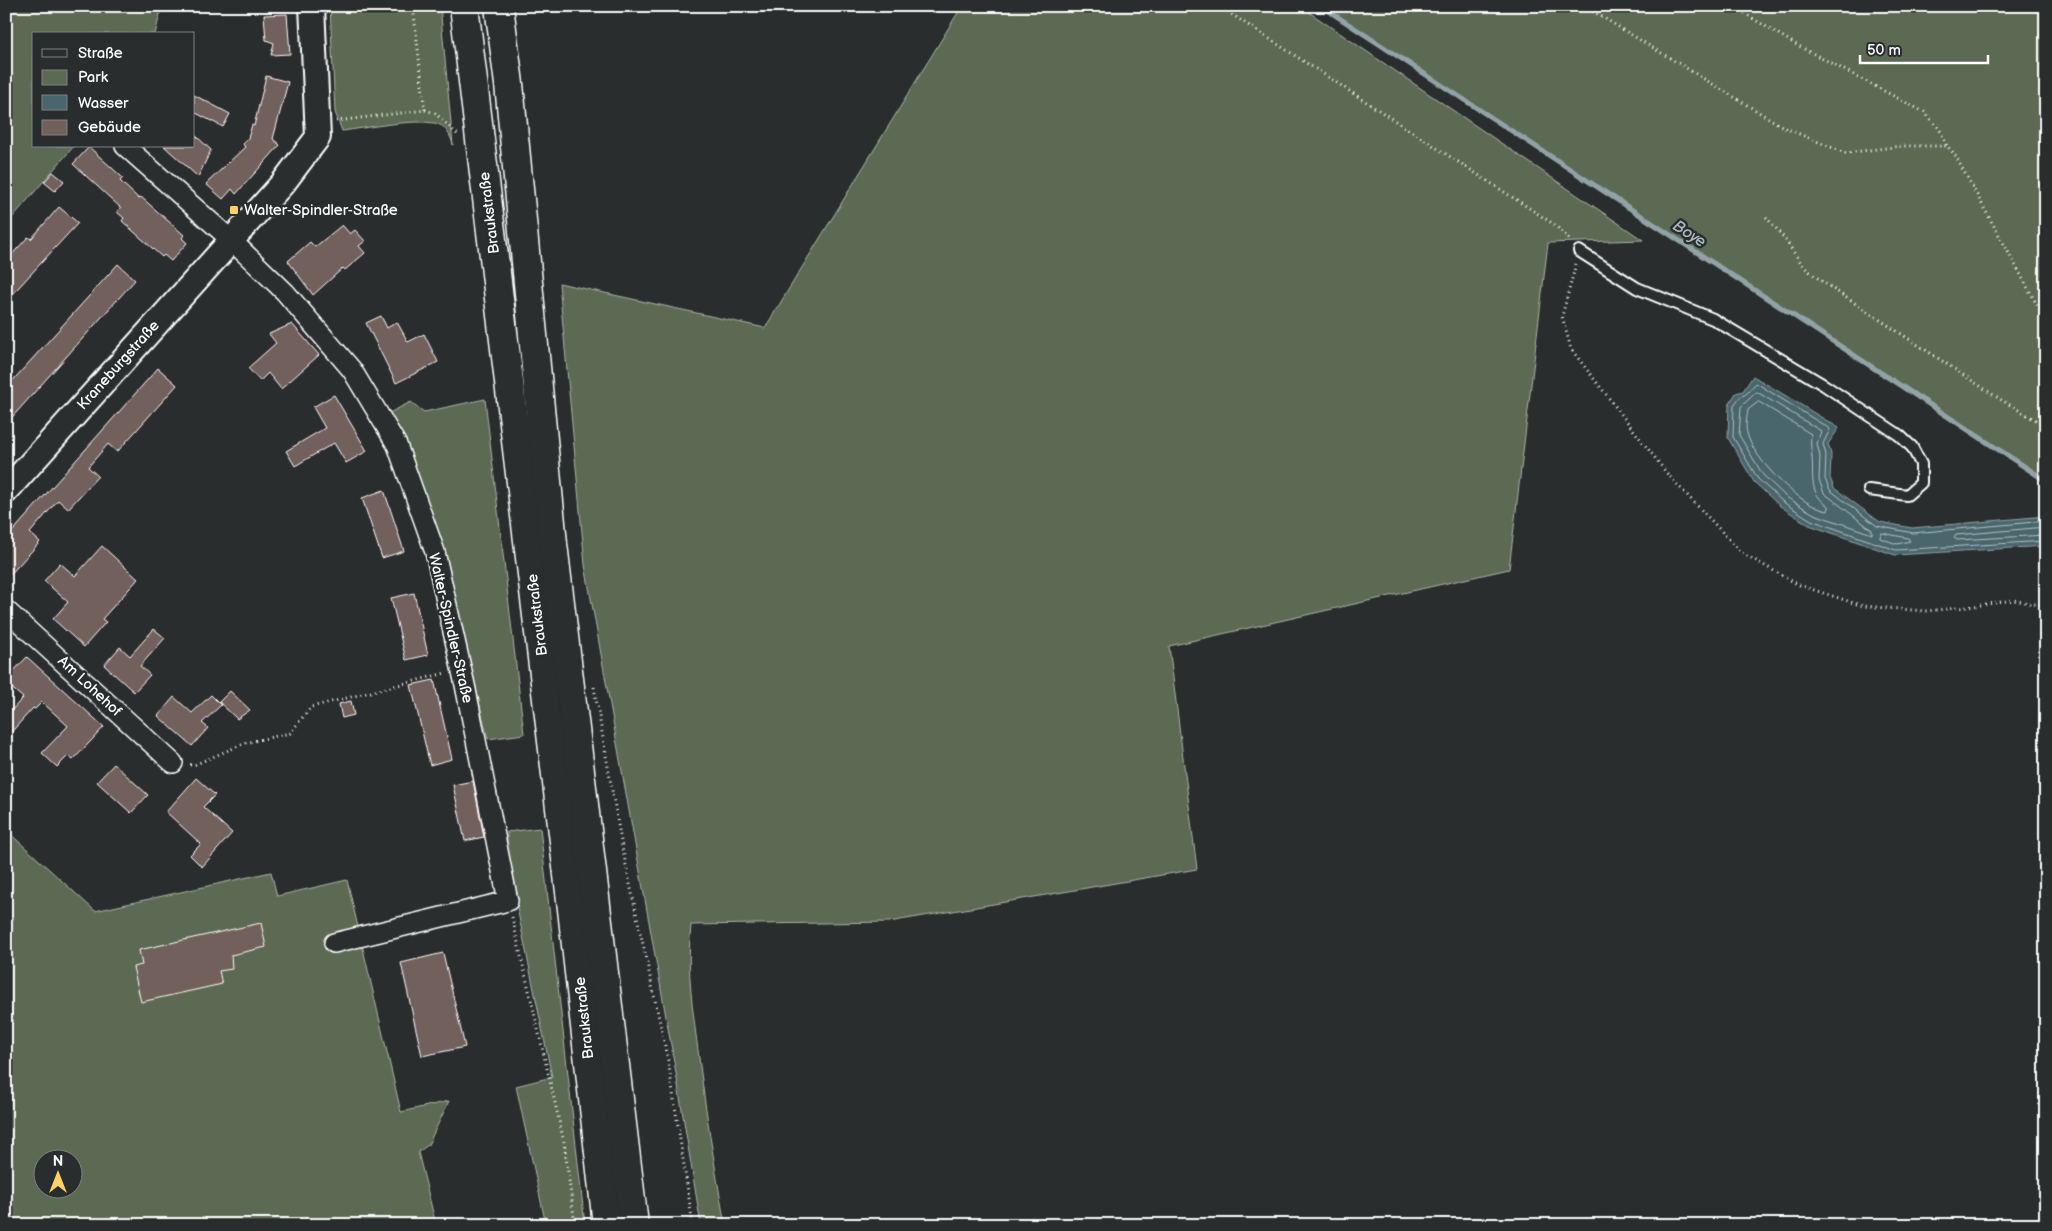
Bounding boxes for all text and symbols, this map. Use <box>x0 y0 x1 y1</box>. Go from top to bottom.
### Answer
legend <box>32 32 195 148</box>
scale bar <box>1860 32 1987 64</box>
text: 50 m <box>1867 41 1901 60</box>
text: Straße <box>78 44 123 63</box>
text: Park <box>78 68 109 87</box>
text: Wasser <box>78 94 129 113</box>
text: Gebäude <box>78 118 141 137</box>
street label: Braukstraße <box>475 171 504 255</box>
place label: Walter-Spindler-Straße <box>244 201 398 220</box>
marker: Walter-Spindler-Straße <box>228 204 240 216</box>
water label: Boye <box>1669 217 1709 252</box>
street label: Kraneburgstraße <box>73 317 164 414</box>
street label: Walter-Spindler-Straße <box>424 551 477 705</box>
street label: Braukstraße <box>523 573 552 657</box>
street label: Am Lohehof <box>54 652 126 721</box>
street label: Braukstraße <box>571 976 598 1060</box>
north arrow <box>32 1148 82 1198</box>
text: N <box>53 1153 63 1170</box>

